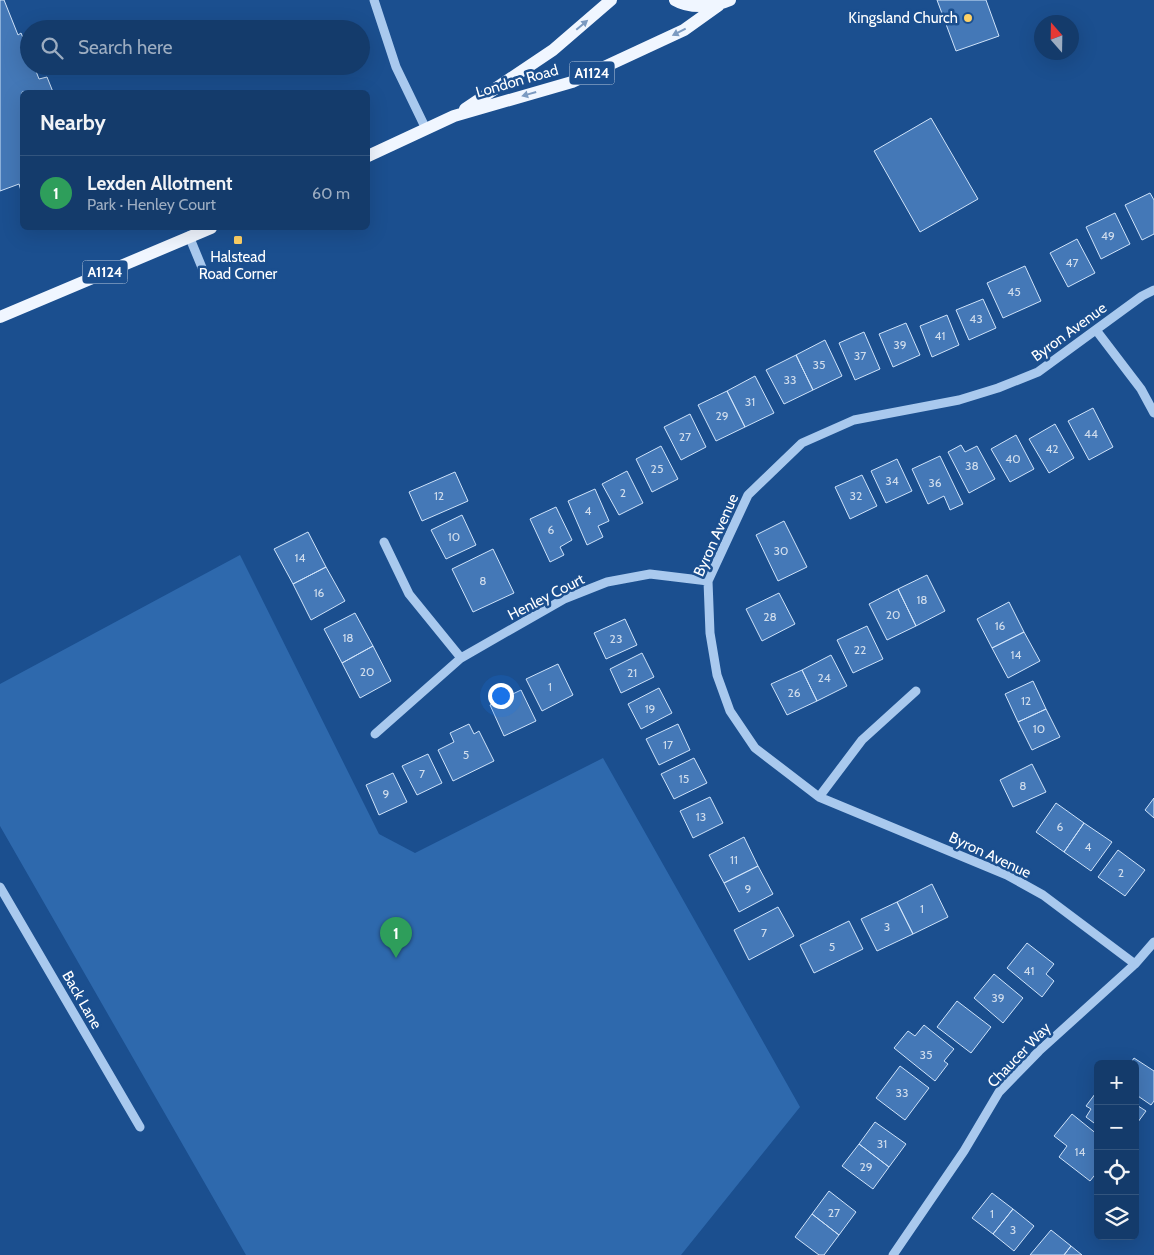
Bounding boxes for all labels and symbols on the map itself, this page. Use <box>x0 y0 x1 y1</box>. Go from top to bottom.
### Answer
place label: Kingsland Church <box>848 9 958 27</box>
marker: Kingsland Church <box>962 12 974 24</box>
north arrow <box>1034 15 1079 60</box>
one-way arrow <box>575 19 588 30</box>
one-way arrow <box>672 28 686 36</box>
street label: London Road <box>474 61 560 101</box>
road number: A1124 <box>570 62 614 84</box>
one-way arrow <box>522 91 537 99</box>
house number: 49 <box>1101 228 1115 243</box>
marker: Halstead Road Corner <box>232 234 244 246</box>
place label: Halstead Road Corner <box>199 248 278 283</box>
house number: 47 <box>1066 255 1078 270</box>
road number: A1124 <box>82 260 128 284</box>
house number: 45 <box>1007 284 1021 299</box>
street label: Byron Avenue <box>1028 299 1110 365</box>
house number: 43 <box>969 311 983 326</box>
house number: 41 <box>935 328 945 343</box>
house number: 39 <box>893 337 907 352</box>
house number: 37 <box>854 348 866 363</box>
house number: 35 <box>813 357 825 372</box>
house number: 33 <box>784 372 796 387</box>
house number: 31 <box>745 394 755 409</box>
house number: 29 <box>715 408 729 423</box>
house number: 44 <box>1084 426 1098 441</box>
house number: 27 <box>679 429 691 444</box>
house number: 42 <box>1045 441 1059 456</box>
house number: 40 <box>1005 451 1021 466</box>
house number: 38 <box>965 458 979 473</box>
house number: 25 <box>651 461 663 476</box>
house number: 34 <box>885 473 899 488</box>
house number: 36 <box>928 475 942 490</box>
house number: 2 <box>620 485 626 500</box>
house number: 12 <box>434 488 444 503</box>
house number: 32 <box>850 488 862 503</box>
street label: Byron Avenue <box>690 491 742 579</box>
house number: 4 <box>585 503 592 518</box>
house number: 6 <box>548 522 555 537</box>
house number: 10 <box>448 529 460 544</box>
house number: 30 <box>774 543 788 558</box>
house number: 14 <box>295 550 305 565</box>
street label: Henley Court <box>505 570 587 624</box>
house number: 8 <box>479 573 487 588</box>
house number: 16 <box>314 585 325 600</box>
house number: 18 <box>916 592 928 607</box>
house number: 20 <box>886 607 900 622</box>
house number: 28 <box>763 609 777 624</box>
house number: 16 <box>995 618 1006 633</box>
house number: 18 <box>342 630 354 645</box>
house number: 23 <box>610 631 622 646</box>
house number: 22 <box>854 642 866 657</box>
house number: 14 <box>1011 647 1021 662</box>
house number: 20 <box>360 664 374 679</box>
house number: 21 <box>627 665 637 680</box>
house number: 24 <box>817 670 831 685</box>
house number: 1 <box>548 679 552 694</box>
your location <box>488 683 514 709</box>
house number: 26 <box>787 685 801 700</box>
house number: 12 <box>1021 693 1031 708</box>
house number: 19 <box>645 701 656 716</box>
house number: 10 <box>1033 721 1045 736</box>
house number: 17 <box>663 737 673 752</box>
house number: 5 <box>463 747 469 762</box>
house number: 7 <box>419 766 425 781</box>
house number: 15 <box>679 771 689 786</box>
house number: 8 <box>1019 778 1027 793</box>
house number: 9 <box>383 786 390 801</box>
house number: 13 <box>696 809 706 824</box>
house number: 6 <box>1057 819 1064 834</box>
street label: Byron Avenue <box>946 828 1034 882</box>
house number: 4 <box>1085 839 1092 854</box>
house number: 11 <box>730 852 738 867</box>
house number: 2 <box>1118 865 1124 880</box>
house number: 9 <box>745 881 752 896</box>
house number: 1 <box>920 901 924 916</box>
pin: 1 <box>380 917 412 958</box>
house number: 3 <box>884 919 890 934</box>
house number: 7 <box>761 925 767 940</box>
house number: 5 <box>829 939 835 954</box>
house number: 41 <box>1024 963 1034 978</box>
street label: Back Lane <box>58 968 106 1032</box>
house number: 39 <box>991 990 1005 1005</box>
street label: Chaucer Way <box>984 1019 1055 1091</box>
house number: 35 <box>920 1047 932 1062</box>
house number: 33 <box>896 1085 908 1100</box>
house number: 31 <box>877 1136 887 1151</box>
house number: 14 <box>1075 1144 1085 1159</box>
house number: 29 <box>859 1159 873 1174</box>
house number: 27 <box>828 1205 840 1220</box>
house number: 1 <box>990 1206 994 1221</box>
house number: 3 <box>1010 1222 1016 1237</box>

